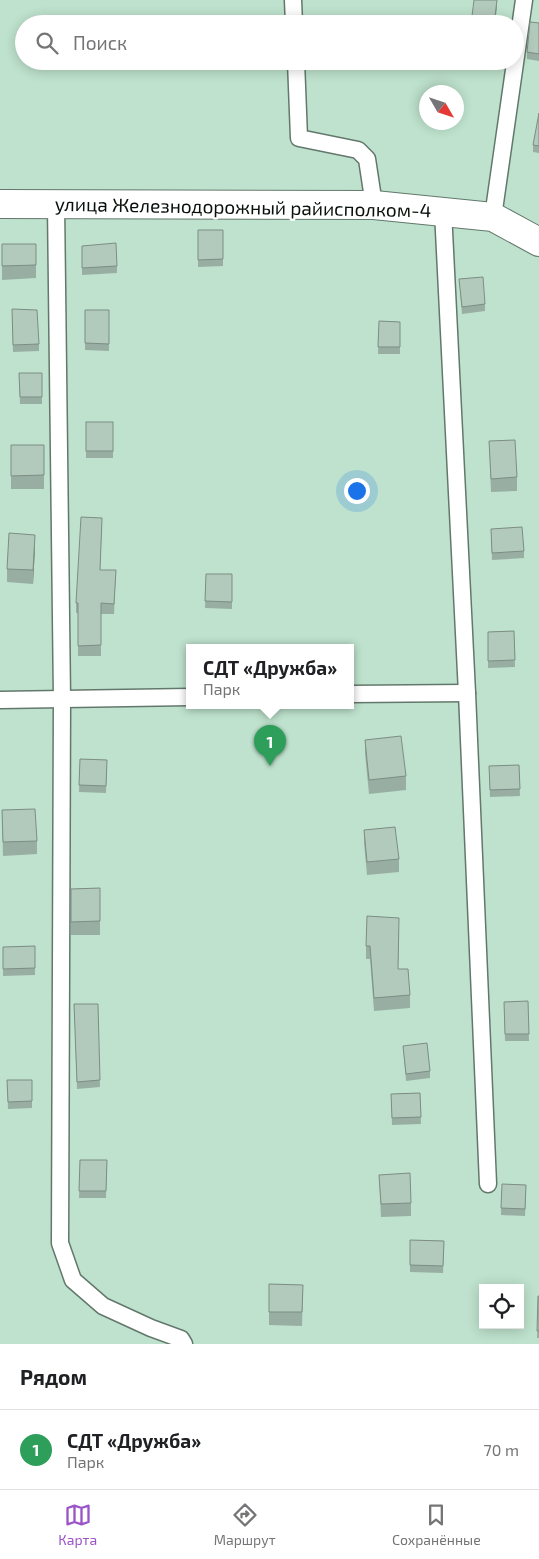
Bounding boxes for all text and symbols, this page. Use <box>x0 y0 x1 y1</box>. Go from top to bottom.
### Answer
search box <box>15 15 524 70</box>
icon: search <box>33 29 61 57</box>
text: Поиск <box>73 31 127 54</box>
north arrow <box>419 85 464 130</box>
street label: улица Железнодорожный райисполком-4 <box>55 192 431 222</box>
your location <box>344 478 370 504</box>
popup <box>186 644 354 709</box>
text: СДТ «Дружба» <box>203 656 337 679</box>
text: Парк <box>203 679 240 698</box>
pin: 1 <box>254 725 286 766</box>
map controls <box>479 1284 524 1329</box>
button: locate <box>479 1284 524 1329</box>
text: Рядом <box>20 1364 87 1389</box>
text: СДТ «Дружба» <box>67 1429 201 1452</box>
text: 1 <box>33 1440 39 1459</box>
text: 70 m <box>484 1440 519 1459</box>
text: Парк <box>67 1452 104 1471</box>
tab: Карта <box>58 1501 97 1548</box>
tab: Маршрут <box>214 1501 276 1548</box>
tab: Сохранённые <box>392 1501 481 1548</box>

